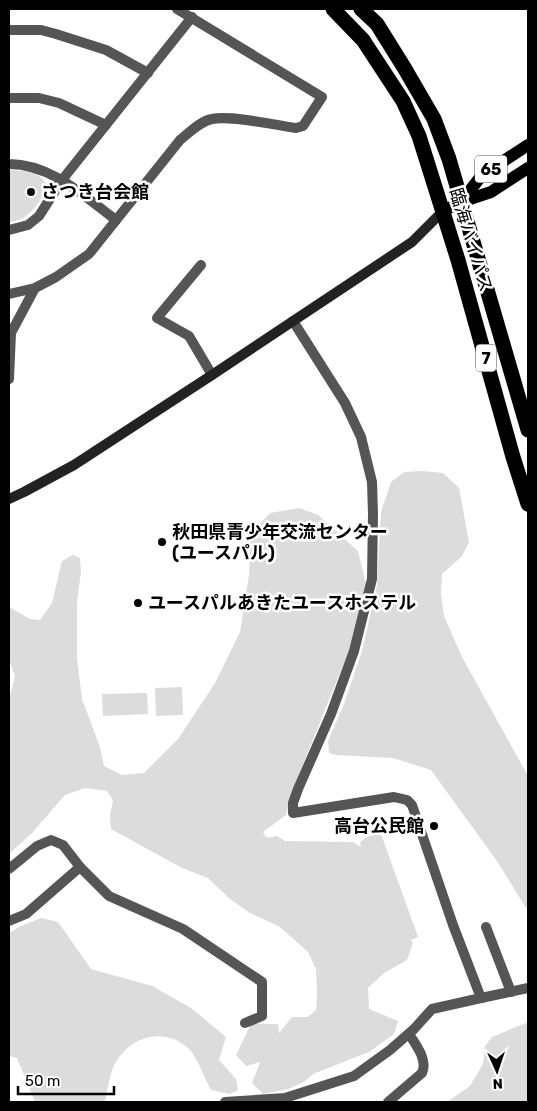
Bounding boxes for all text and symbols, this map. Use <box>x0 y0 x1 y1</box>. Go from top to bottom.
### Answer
road number: 65 <box>475 156 507 182</box>
place label: さつき台会館 <box>41 181 149 203</box>
street label: 臨海バイパス <box>445 185 497 295</box>
marker: さつき台会館 <box>25 186 37 198</box>
road number: 7 <box>476 344 496 372</box>
place label: 秋田県青少年交流センター (ユースパル) <box>172 521 388 564</box>
marker: 秋田県青少年交流センター (ユースパル) <box>156 536 168 548</box>
place label: ユースパルあきたユースホステル <box>148 592 416 614</box>
marker: ユースパルあきたユースホステル <box>132 597 144 609</box>
place label: 高台公民館 <box>334 815 424 837</box>
marker: 高台公民館 <box>428 820 440 832</box>
north arrow <box>472 1046 522 1096</box>
scale bar <box>18 1064 114 1096</box>
text: 50 m <box>25 1072 60 1090</box>
text: N <box>492 1075 503 1092</box>

